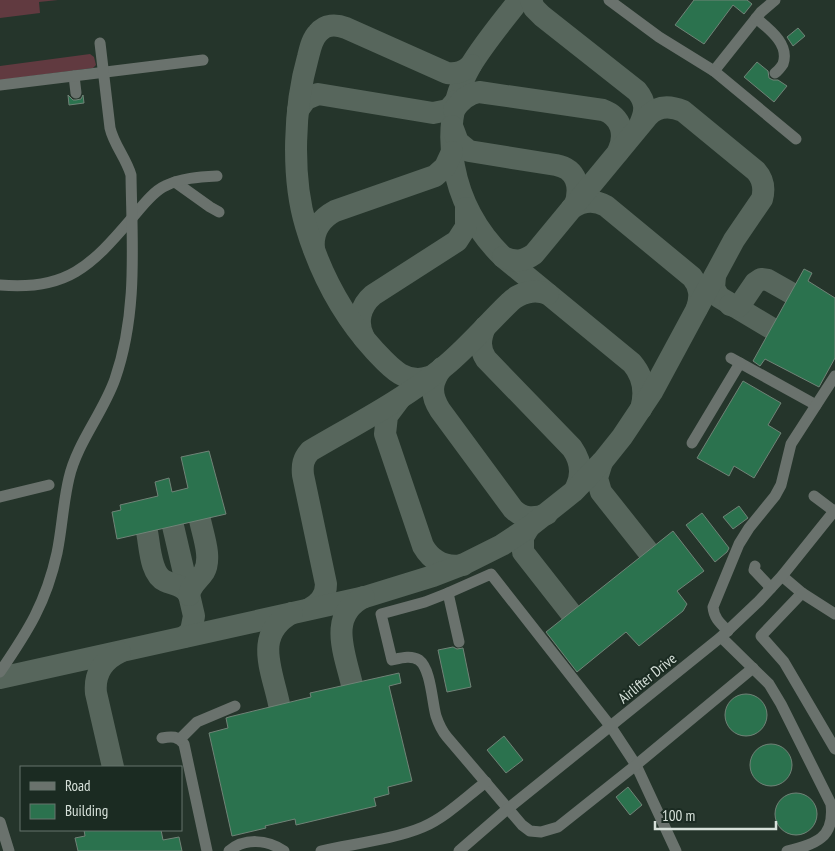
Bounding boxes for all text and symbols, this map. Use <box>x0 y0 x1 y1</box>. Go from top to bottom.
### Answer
street label: Airlifter Drive <box>614 649 680 707</box>
legend <box>20 766 182 831</box>
text: Road <box>65 776 91 795</box>
scale bar <box>655 798 776 830</box>
text: Building <box>65 801 108 820</box>
text: 100 m <box>662 806 695 825</box>

